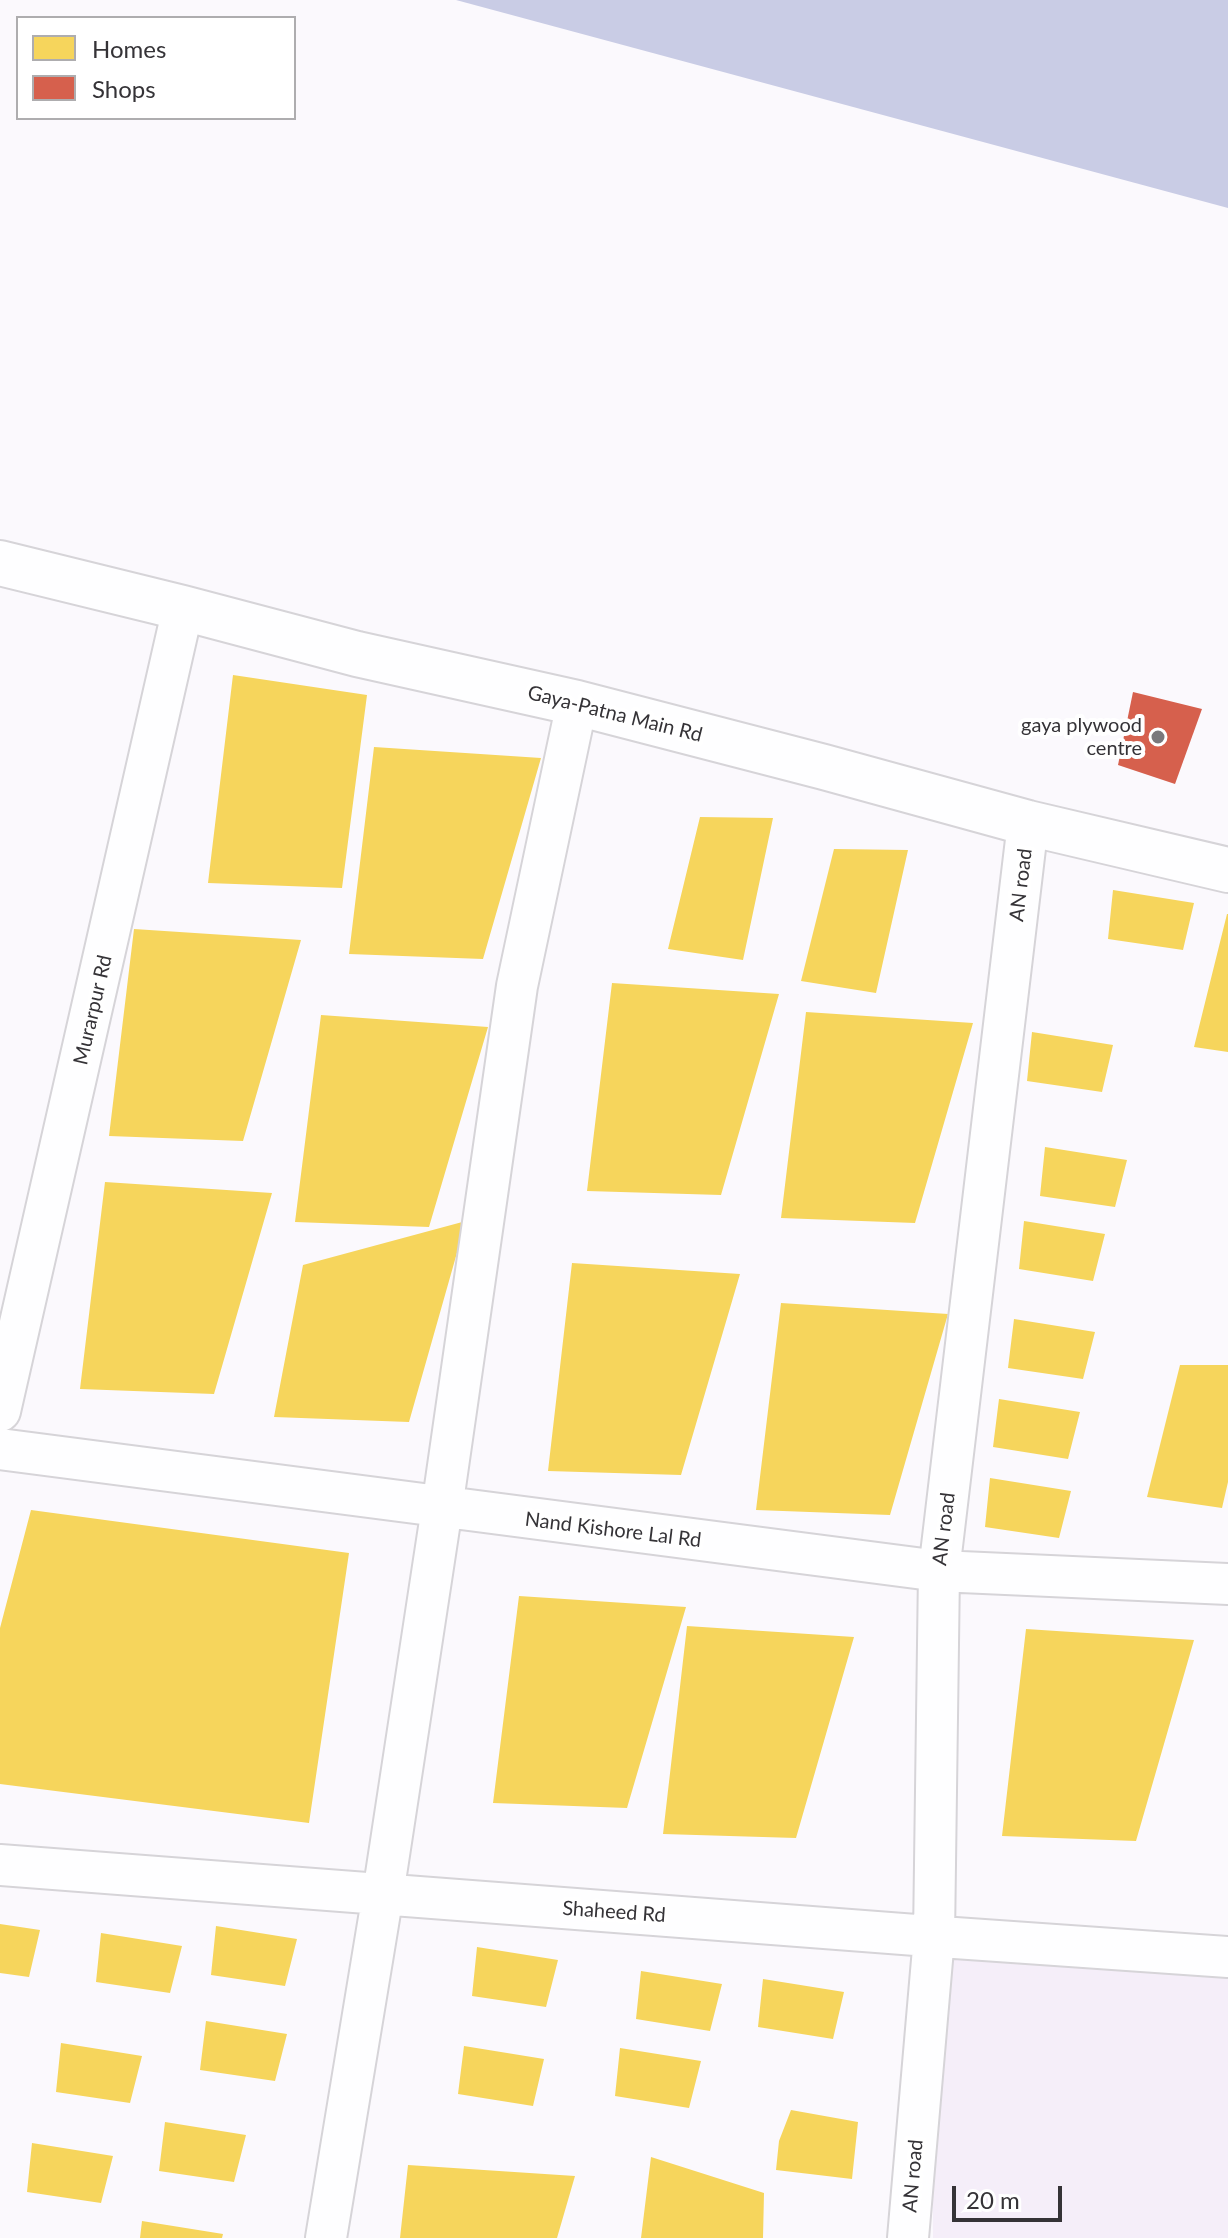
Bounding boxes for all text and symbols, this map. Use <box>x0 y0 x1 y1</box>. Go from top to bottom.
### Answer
legend <box>16 16 296 120</box>
text: Homes <box>92 34 166 63</box>
text: Shops <box>92 74 156 103</box>
street label: Gaya-Patna Main Rd <box>525 681 705 747</box>
place label: gaya plywood centre <box>1021 714 1142 761</box>
marker: gaya plywood centre <box>1149 728 1167 746</box>
street label: AN road <box>1005 847 1037 923</box>
street label: Murarpur Rd <box>69 953 117 1067</box>
street label: AN road <box>928 1491 960 1567</box>
street label: Nand Kishore Lal Rd <box>523 1507 703 1553</box>
street label: Shaheed Rd <box>561 1896 667 1928</box>
street label: AN road <box>898 2138 928 2214</box>
scale bar <box>956 2170 1066 2220</box>
text: 20 m <box>966 2185 1020 2214</box>

